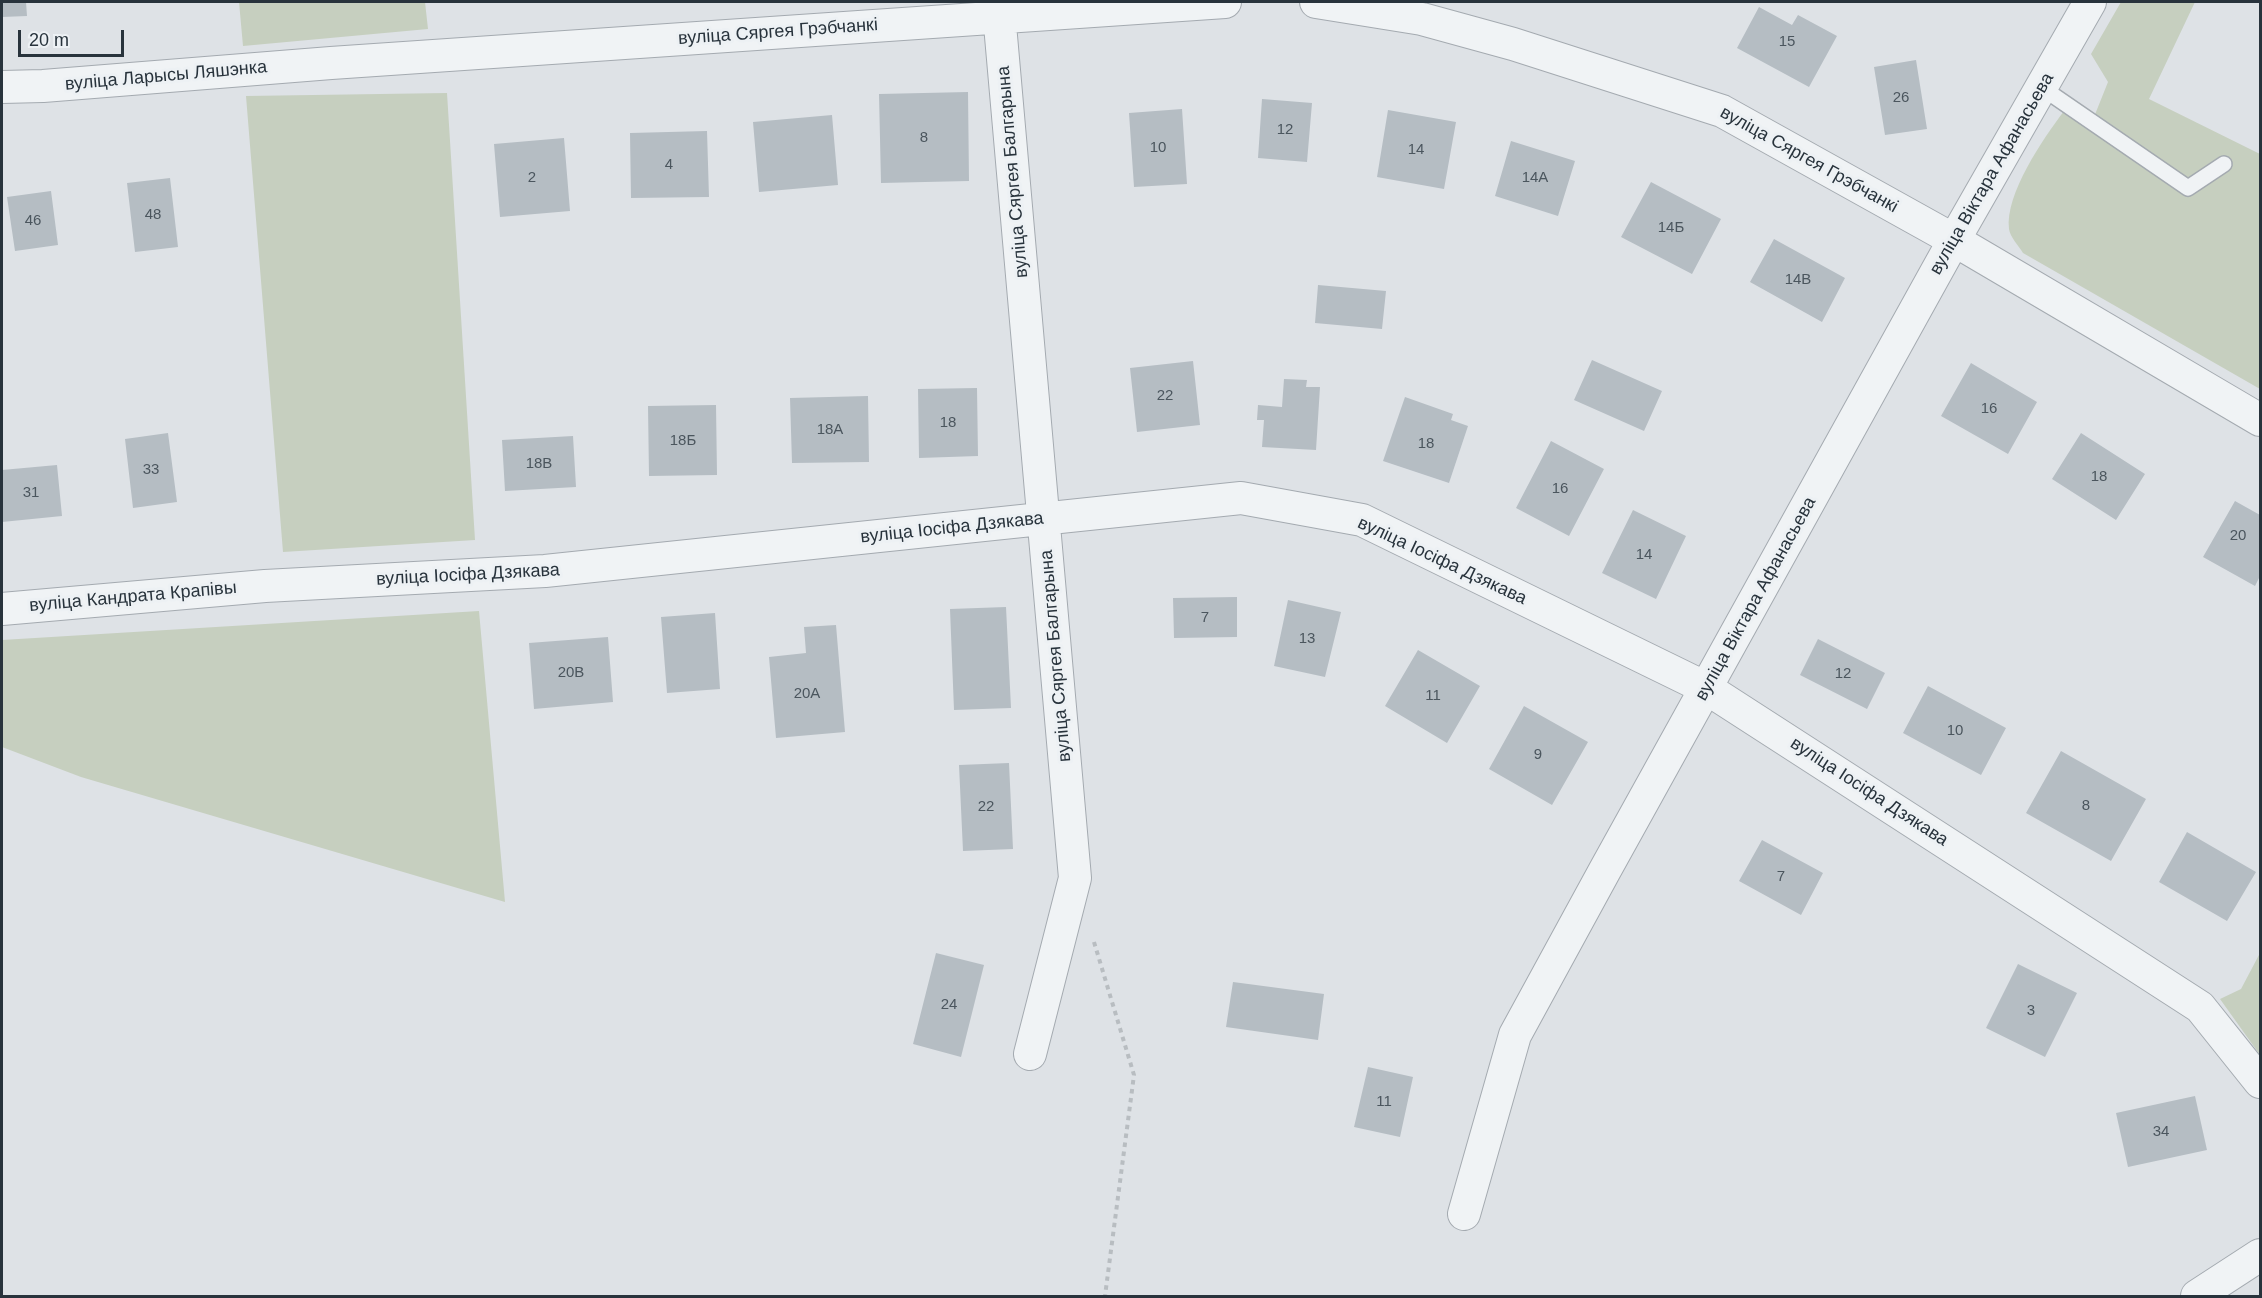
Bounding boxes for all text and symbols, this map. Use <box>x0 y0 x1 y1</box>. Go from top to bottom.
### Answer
street label: вуліца Сяргея Грэбчанкі <box>677 14 879 50</box>
scale bar <box>21 18 128 56</box>
text: 20 m <box>29 30 69 50</box>
house number: 15 <box>1779 33 1795 51</box>
street label: вуліца Ларысы Ляшэнка <box>64 56 268 96</box>
street label: вуліца Сяргея Балгарына <box>993 65 1033 279</box>
street label: вуліца Віктара Афанасьева <box>1925 69 2059 279</box>
house number: 26 <box>1893 89 1909 107</box>
street label: вуліца Сяргея Грэбчанкі <box>1716 102 1902 218</box>
house number: 12 <box>1277 121 1293 139</box>
house number: 8 <box>920 129 928 147</box>
house number: 10 <box>1150 139 1166 157</box>
house number: 14 <box>1408 141 1424 159</box>
house number: 4 <box>665 156 673 174</box>
house number: 2 <box>528 169 536 187</box>
house number: 14А <box>1522 169 1548 187</box>
house number: 48 <box>145 206 161 224</box>
house number: 46 <box>25 212 41 230</box>
house number: 14Б <box>1658 219 1684 237</box>
house number: 14В <box>1785 271 1811 289</box>
house number: 22 <box>1157 387 1173 405</box>
house number: 16 <box>1981 400 1997 418</box>
house number: 18 <box>940 414 956 432</box>
house number: 18А <box>817 421 843 439</box>
house number: 18Б <box>670 432 696 450</box>
house number: 18 <box>1418 435 1434 453</box>
house number: 18В <box>526 455 552 473</box>
house number: 33 <box>143 461 159 479</box>
house number: 18 <box>2091 468 2107 486</box>
house number: 16 <box>1552 480 1568 498</box>
house number: 31 <box>23 484 39 502</box>
street label: вуліца Віктара Афанасьева <box>1691 493 1821 705</box>
street label: вуліца Іосіфа Дзякава <box>859 508 1045 548</box>
street label: вуліца Іосіфа Дзякава <box>1354 512 1530 610</box>
house number: 20 <box>2230 527 2246 545</box>
house number: 14 <box>1636 546 1652 564</box>
street label: вуліца Сяргея Балгарына <box>1036 549 1076 763</box>
street label: вуліца Іосіфа Дзякава <box>376 559 560 591</box>
street label: вуліца Кандрата Крапівы <box>28 577 238 617</box>
house number: 7 <box>1201 609 1209 627</box>
house number: 13 <box>1299 630 1315 648</box>
house number: 20В <box>558 664 584 682</box>
house number: 12 <box>1835 665 1851 683</box>
house number: 20А <box>794 685 820 703</box>
house number: 11 <box>1425 687 1441 705</box>
house number: 10 <box>1947 722 1963 740</box>
street label: вуліца Іосіфа Дзякава <box>1786 733 1952 851</box>
house number: 9 <box>1534 746 1542 764</box>
house number: 8 <box>2082 797 2090 815</box>
house number: 22 <box>978 798 994 816</box>
house number: 7 <box>1777 868 1785 886</box>
house number: 24 <box>941 996 957 1014</box>
house number: 3 <box>2027 1002 2035 1020</box>
house number: 11 <box>1376 1093 1392 1111</box>
house number: 34 <box>2153 1123 2169 1141</box>

